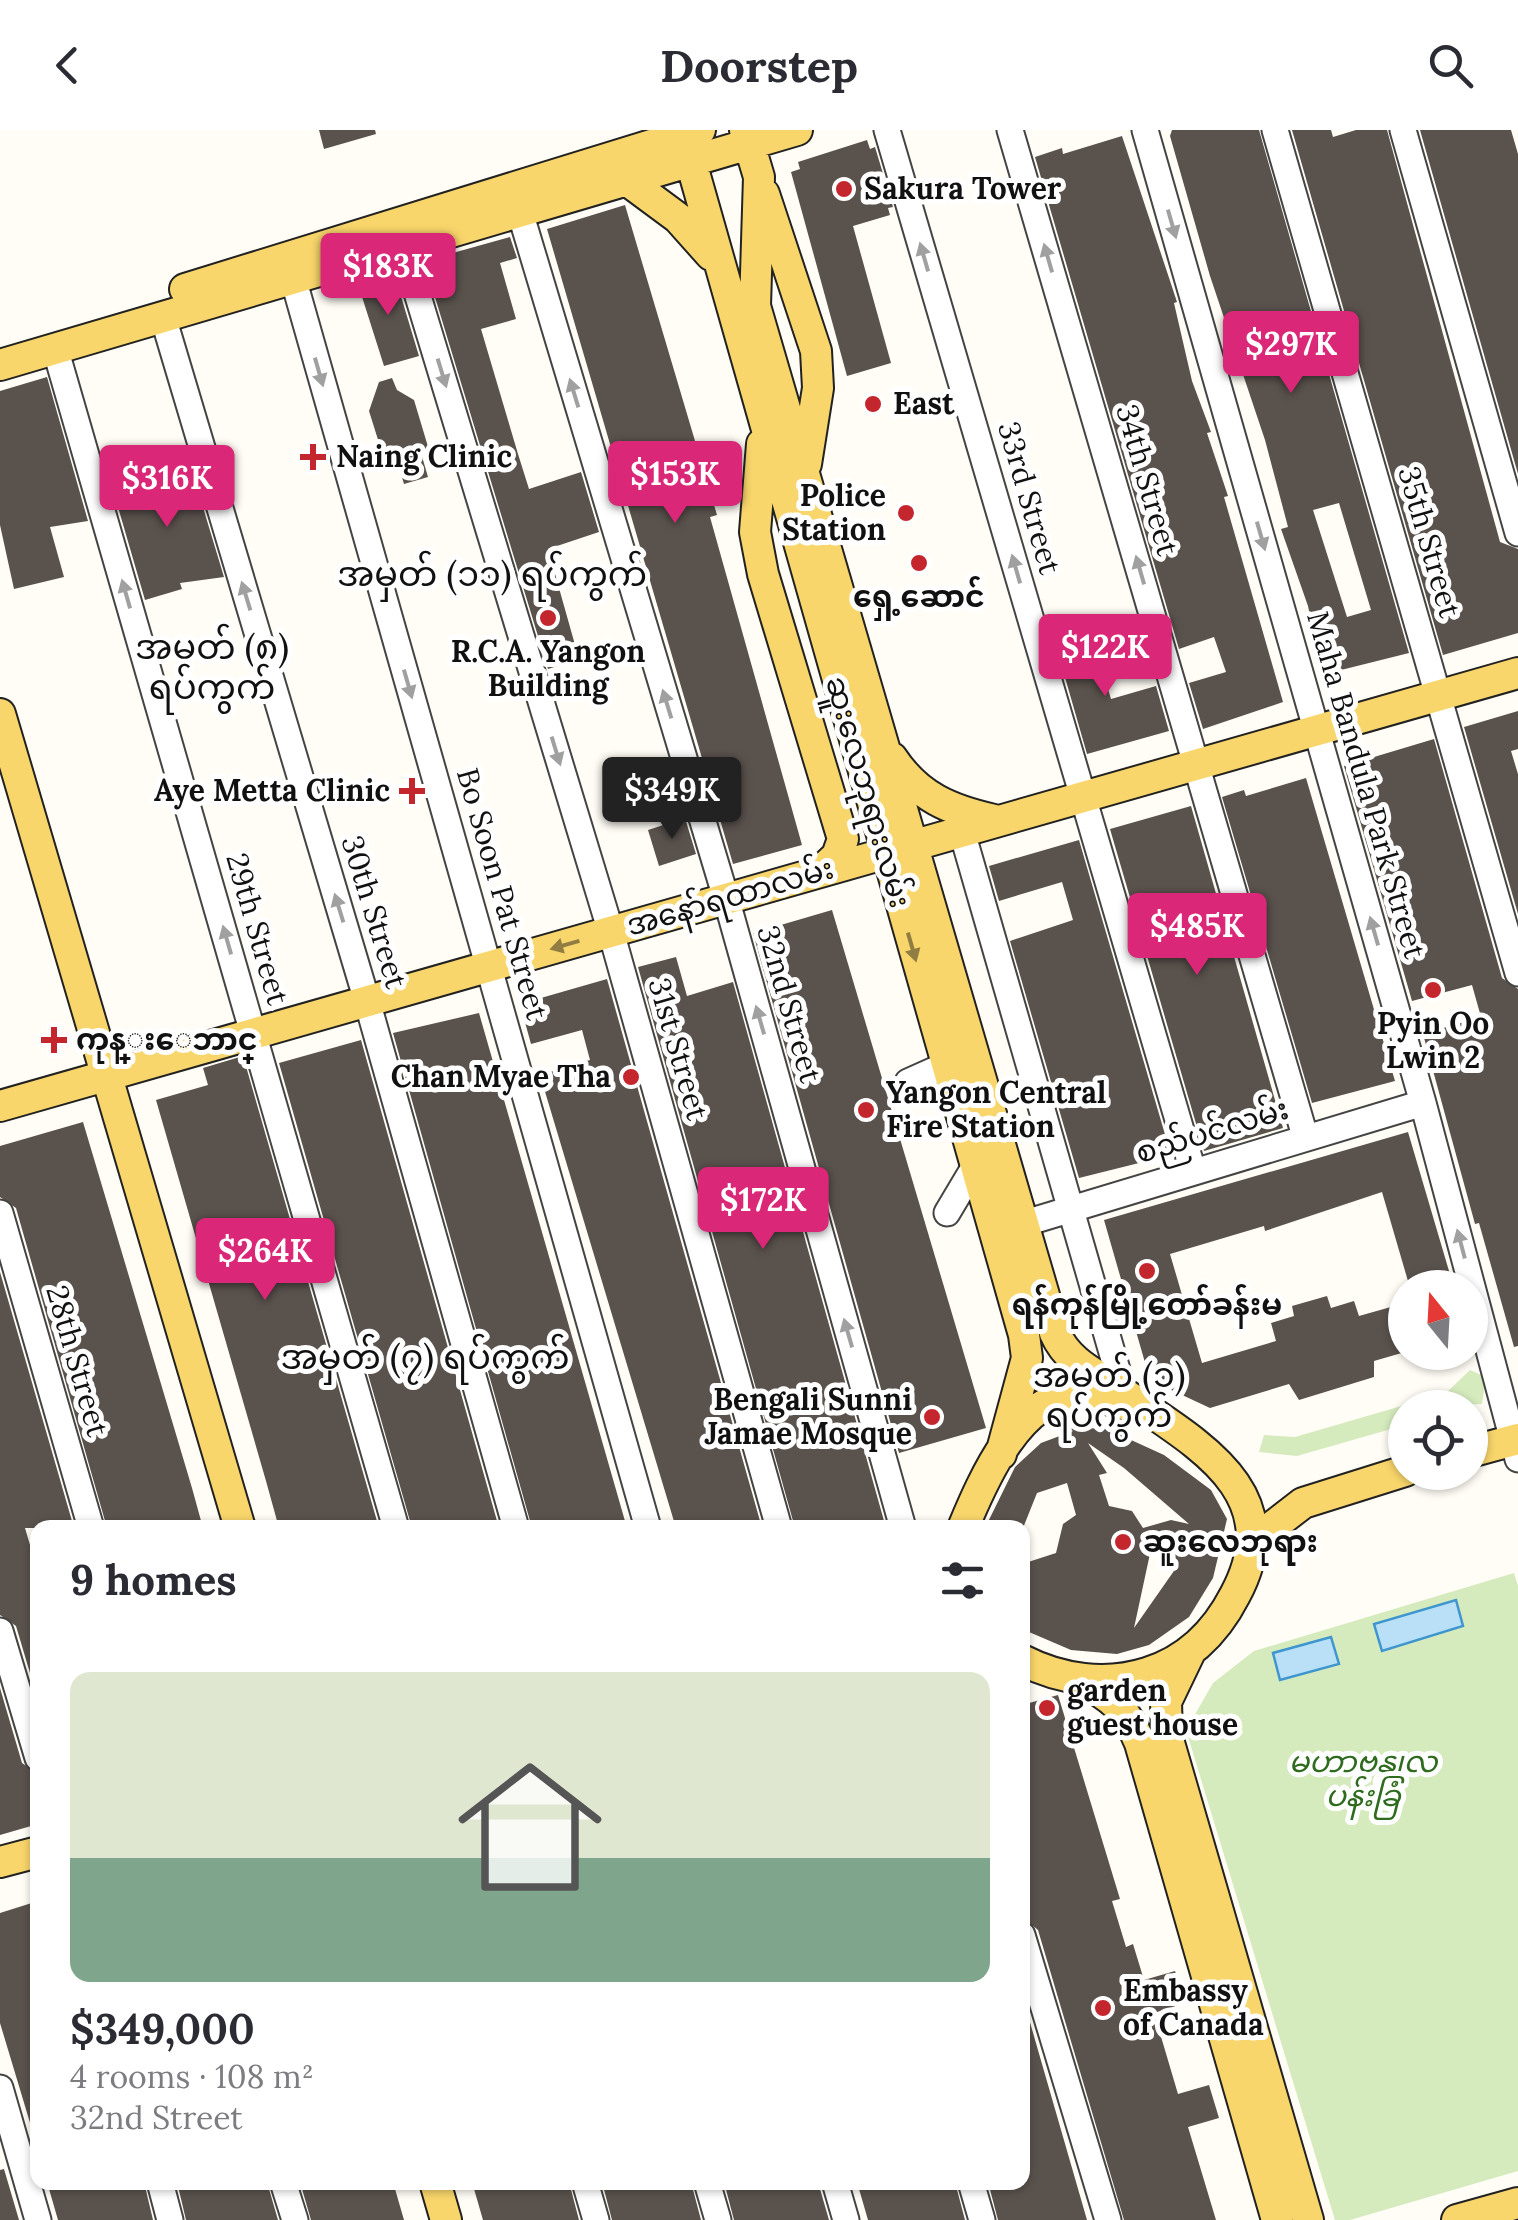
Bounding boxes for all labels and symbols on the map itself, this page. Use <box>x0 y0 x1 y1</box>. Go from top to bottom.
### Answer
place label: Sakura Tower <box>864 169 1062 207</box>
marker: Sakura Tower <box>833 178 855 200</box>
one-way arrow <box>1165 209 1180 240</box>
pin: $183K <box>318 233 458 318</box>
one-way arrow <box>916 241 931 272</box>
one-way arrow <box>1040 243 1055 273</box>
pin: $297K <box>1221 311 1361 396</box>
one-way arrow <box>312 357 327 388</box>
one-way arrow <box>435 358 450 389</box>
one-way arrow <box>566 377 581 408</box>
place label: East <box>893 384 955 422</box>
marker: East <box>862 393 884 415</box>
street label: 34th Street <box>1108 400 1188 560</box>
street label: 33rd Street <box>990 417 1070 579</box>
place label: Naing Clinic <box>336 437 512 476</box>
pin: $153K <box>605 441 745 526</box>
marker: Naing Clinic <box>300 444 326 470</box>
pin: $316K <box>97 445 237 530</box>
street label: 35th Street <box>1390 462 1470 622</box>
place label: Police Station <box>782 476 886 548</box>
marker: Police Station <box>895 502 917 524</box>
one-way arrow <box>1254 521 1269 552</box>
district label: အမှတ် (၁၁) ရပ်ကွက် <box>337 550 647 602</box>
marker: ရှေ့ဆောင် <box>908 552 930 574</box>
one-way arrow <box>1008 553 1023 584</box>
one-way arrow <box>1132 554 1147 585</box>
place label: ရှေ့ဆောင် <box>853 576 985 621</box>
one-way arrow <box>118 578 134 609</box>
one-way arrow <box>238 580 253 611</box>
marker: R.C.A. Yangon Building <box>537 607 559 629</box>
street label: Maha Bandula Park Street <box>1299 607 1435 963</box>
pin: $122K <box>1035 614 1175 699</box>
district label: အမှတ် (၈) ရပ်ကွက် <box>135 623 289 715</box>
place label: R.C.A. Yangon Building <box>451 632 645 705</box>
one-way arrow <box>401 669 417 700</box>
street label: ဆူးလေဘုရားလမ်း <box>811 671 922 914</box>
one-way arrow <box>659 689 674 719</box>
one-way arrow <box>550 736 565 766</box>
pin: $349K <box>602 757 742 842</box>
street label: Bo Soon Pat Street <box>449 763 557 1024</box>
place label: Aye Metta Clinic <box>154 771 390 810</box>
marker: Aye Metta Clinic <box>399 778 425 804</box>
street label: 30th Street <box>334 831 416 993</box>
street label: အနော်ရထာလမ်း <box>621 846 840 951</box>
street label: 29th Street <box>218 849 298 1009</box>
one-way arrow <box>331 892 346 922</box>
pin: $485K <box>1127 893 1267 978</box>
one-way arrow <box>1365 915 1381 946</box>
street label: 32nd Street <box>749 921 831 1087</box>
one-way arrow <box>219 924 234 954</box>
one-way arrow <box>905 932 920 963</box>
one-way arrow <box>549 937 580 953</box>
street label: 31st Street <box>641 973 717 1125</box>
marker: Pyin Oo Lwin 2 <box>1422 979 1444 1001</box>
one-way arrow <box>752 1004 768 1035</box>
place label: Pyin Oo Lwin 2 <box>1377 1004 1489 1076</box>
place label: ကုန္းေဘာင္ <box>76 1020 258 1064</box>
marker: ကုန္းေဘာင္ <box>41 1027 67 1053</box>
place label: Chan Myae Tha <box>391 1057 611 1096</box>
marker: Chan Myae Tha <box>620 1066 642 1088</box>
place label: Yangon Central Fire Station <box>886 1073 1106 1145</box>
street label: စည်ပင်လမ်း <box>1130 1087 1295 1178</box>
marker: Yangon Central Fire Station <box>855 1099 877 1121</box>
pin: $172K <box>693 1167 833 1252</box>
pin: $264K <box>195 1218 335 1303</box>
one-way arrow <box>1452 1229 1468 1260</box>
marker: ရန်ကုန်မြို့တော်ခန်းမ <box>1136 1260 1158 1282</box>
north arrow <box>1388 1270 1488 1370</box>
street label: 28th Street <box>38 1281 118 1441</box>
place label: ရန်ကုန်မြို့တော်ခန်းမ <box>1012 1284 1282 1329</box>
one-way arrow <box>840 1317 855 1347</box>
district label: အမှတ် (၇) ရပ်ကွက် <box>280 1333 570 1385</box>
district label: အမှတ် (၁) ရပ်ကွက် <box>1033 1351 1185 1443</box>
place label: Bengali Sunni Jamae Mosque <box>704 1380 912 1452</box>
marker: Bengali Sunni Jamae Mosque <box>921 1406 943 1428</box>
place label: ဆူးလေဘုရား <box>1143 1522 1318 1566</box>
marker: ဆူးလေဘုရား <box>1112 1531 1134 1553</box>
place label: garden guest house <box>1067 1671 1238 1744</box>
marker: garden guest house <box>1036 1697 1058 1719</box>
park label: မဟာဗန္ဓုလ ပန်းခြံ <box>1289 1742 1438 1821</box>
place label: Embassy of Canada <box>1123 1971 1264 2043</box>
marker: Embassy of Canada <box>1092 1997 1114 2019</box>

